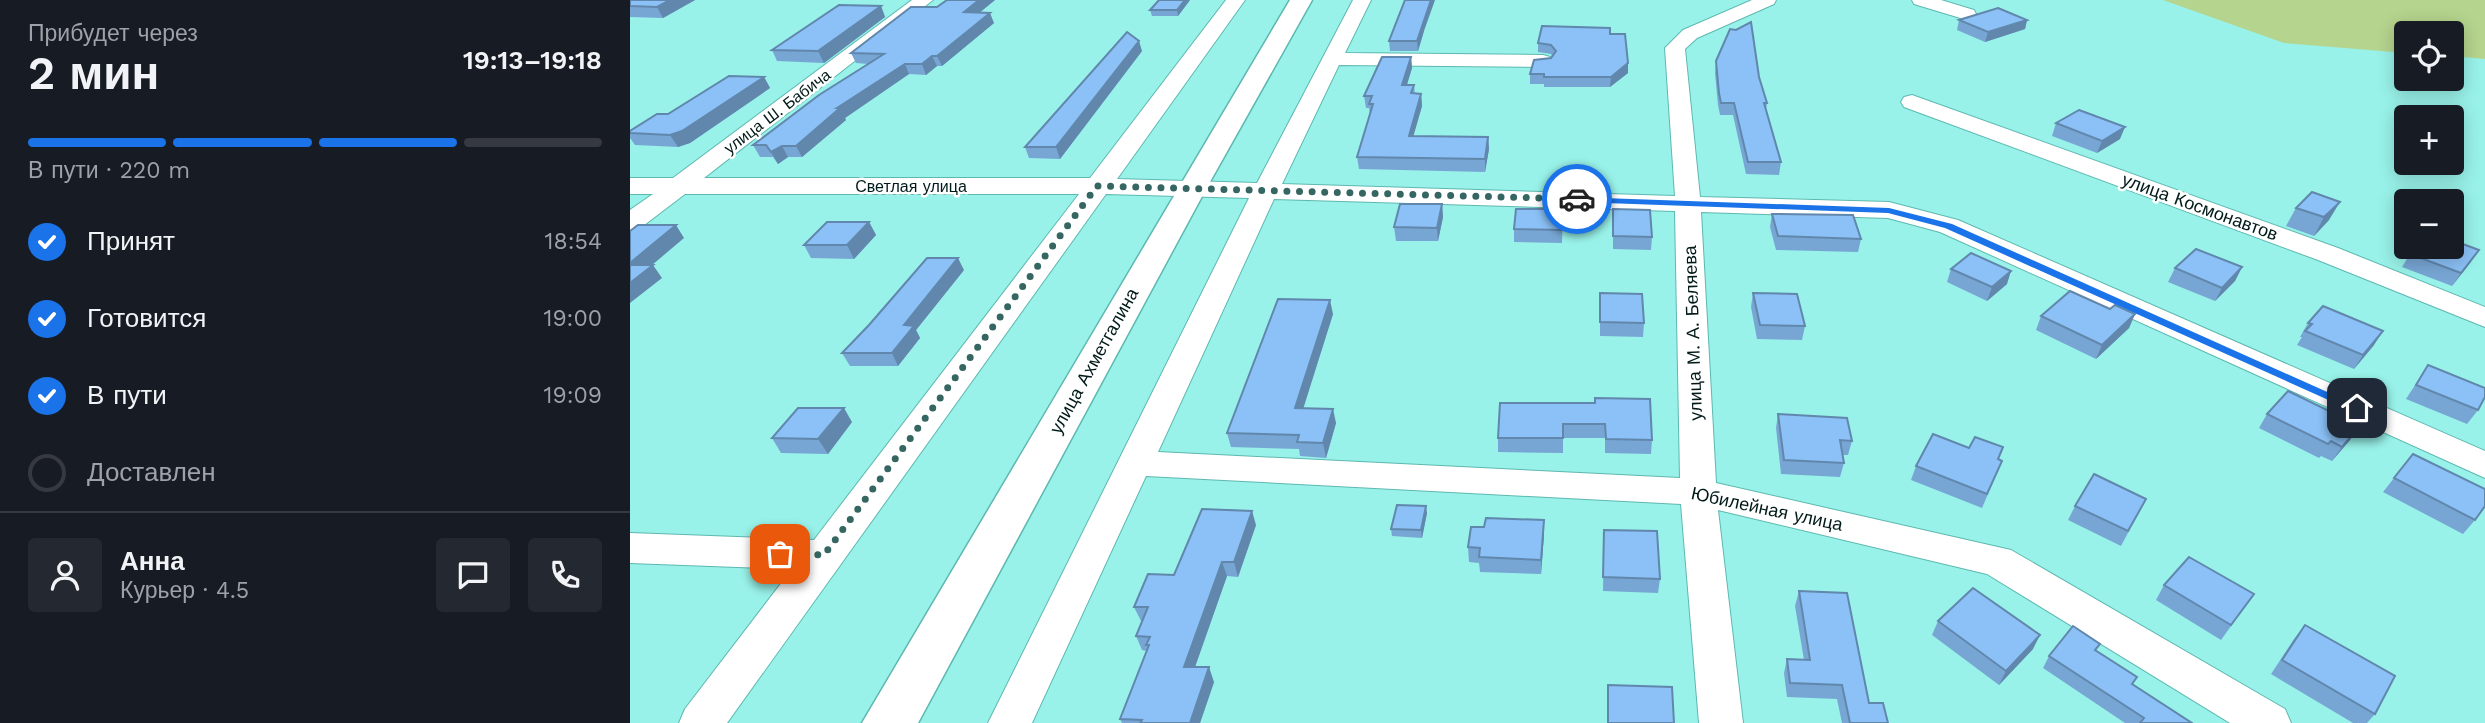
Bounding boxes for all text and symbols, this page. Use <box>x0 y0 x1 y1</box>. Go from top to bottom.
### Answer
text: Прибудет через <box>28 20 198 47</box>
map controls <box>2394 21 2464 259</box>
button: locate <box>2394 21 2464 91</box>
text: 19:13–19:18 <box>463 45 602 75</box>
text: 2 мин <box>28 46 159 100</box>
street label: улица Ш. Бабича <box>720 65 834 158</box>
button: + <box>2394 105 2464 175</box>
text: В пути · 220 m <box>28 157 190 184</box>
courier <box>1542 164 1612 234</box>
street label: улица Космонавтов <box>2119 169 2281 244</box>
street label: Светлая улица <box>855 177 967 196</box>
icon: car <box>1558 180 1596 218</box>
button: − <box>2394 189 2464 259</box>
icon: check <box>28 223 66 261</box>
text: Принят <box>87 226 175 256</box>
text: 18:54 <box>545 228 602 255</box>
street label: улица М. А. Беляева <box>1679 244 1706 421</box>
street label: улица Ахметгалина <box>1045 283 1143 437</box>
icon: check <box>28 300 66 338</box>
text: Готовится <box>87 303 206 333</box>
text: 19:00 <box>543 305 602 332</box>
icon: check <box>28 377 66 415</box>
pin <box>2327 378 2387 438</box>
text: В пути <box>87 380 167 410</box>
text: 19:09 <box>544 382 602 409</box>
icon: home <box>2338 389 2376 427</box>
text: Доставлен <box>87 457 216 487</box>
street label: Юбилейная улица <box>1689 482 1846 535</box>
pin <box>750 524 810 584</box>
icon: bag <box>761 535 799 573</box>
button: person <box>28 538 102 612</box>
button: chat <box>436 538 510 612</box>
button: phone <box>528 538 602 612</box>
text: Анна <box>120 546 185 576</box>
text: Курьер · 4.5 <box>120 577 249 604</box>

